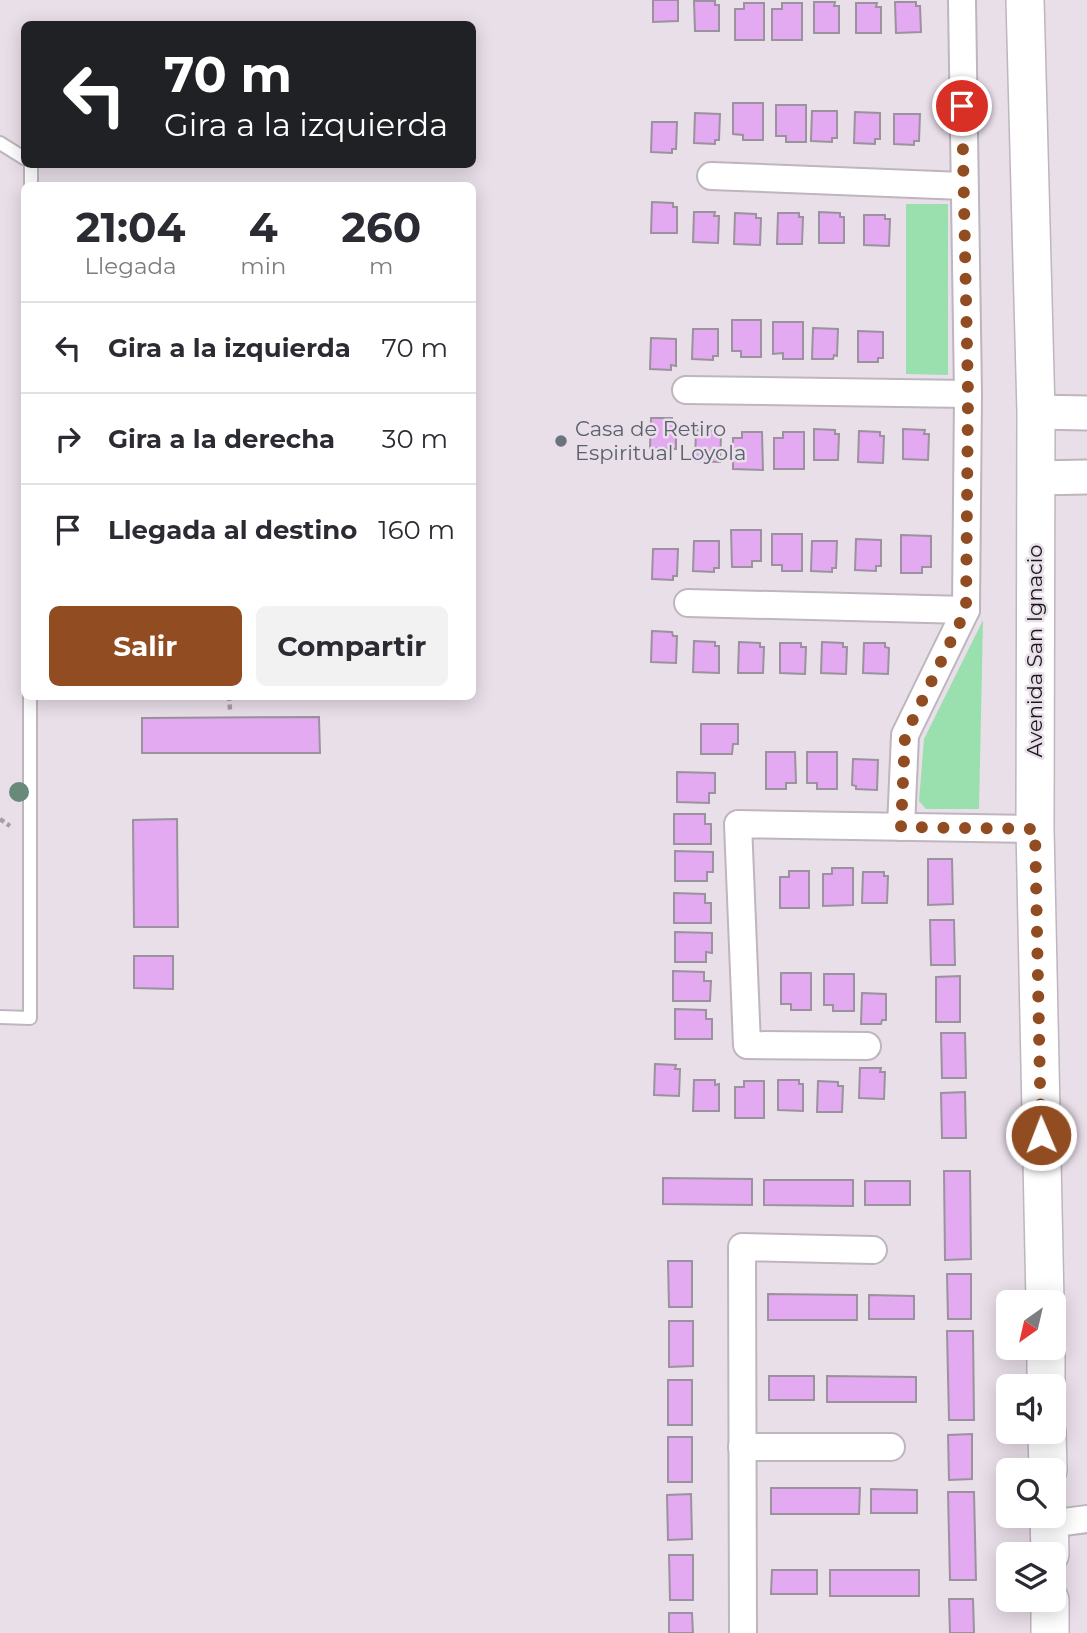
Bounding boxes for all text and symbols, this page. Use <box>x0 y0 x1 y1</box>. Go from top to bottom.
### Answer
text: 70 m <box>164 45 292 104</box>
icon: left <box>49 49 140 140</box>
pin <box>932 76 992 136</box>
icon: arrive <box>943 87 981 125</box>
text: Gira a la izquierda <box>164 105 448 144</box>
text: 21:04 <box>76 201 185 253</box>
text: 4 <box>249 201 278 253</box>
text: 260 <box>341 201 421 253</box>
text: Llegada <box>85 252 177 280</box>
text: min <box>240 252 286 280</box>
text: m <box>369 252 393 280</box>
icon: left <box>49 329 87 367</box>
text: Gira a la izquierda <box>108 332 351 364</box>
text: 70 m <box>382 332 448 364</box>
place label: Casa de Retiro Espiritual Loyola <box>575 416 746 465</box>
icon: right <box>49 420 87 458</box>
text: Gira a la derecha <box>108 423 335 455</box>
text: 30 m <box>382 423 448 455</box>
marker: Casa de Retiro Espiritual Loyola <box>553 433 569 449</box>
icon: arrive <box>49 511 87 549</box>
text: Llegada al destino <box>108 514 357 546</box>
text: 160 m <box>378 514 455 546</box>
street label: Avenida San Ignacio <box>1022 544 1047 758</box>
button: Salir <box>49 606 242 686</box>
button: Compartir <box>256 606 448 686</box>
position arrow <box>1004 1098 1078 1172</box>
north arrow <box>996 1290 1066 1360</box>
map controls <box>996 1290 1066 1612</box>
button: sound <box>996 1374 1066 1444</box>
button: search <box>996 1458 1066 1528</box>
button: layers <box>996 1542 1066 1612</box>

